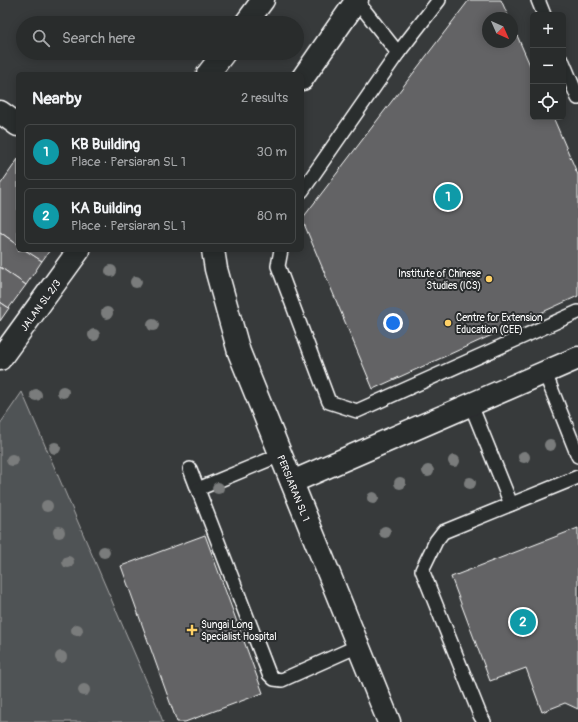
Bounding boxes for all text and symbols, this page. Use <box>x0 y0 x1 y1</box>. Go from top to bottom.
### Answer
north arrow <box>482 12 518 48</box>
map controls <box>530 12 566 120</box>
button: + <box>530 12 566 48</box>
search box <box>16 16 304 60</box>
icon: search <box>30 27 52 49</box>
text: Search here <box>62 29 135 48</box>
button: − <box>530 48 566 84</box>
button: locate <box>530 84 566 120</box>
text: Nearby <box>32 88 81 109</box>
text: 2 results <box>241 90 288 106</box>
text: KB Building <box>71 135 140 154</box>
text: 1 <box>43 144 49 160</box>
text: 30 m <box>257 144 287 160</box>
text: Place · Persiaran SL 1 <box>71 154 186 170</box>
pin: 1 <box>435 182 461 212</box>
text: KA Building <box>71 199 141 218</box>
text: 2 <box>42 208 50 224</box>
text: 80 m <box>257 208 287 224</box>
text: Place · Persiaran SL 1 <box>71 218 186 234</box>
place label: Institute of Chinese Studies (ICS) <box>398 268 481 292</box>
marker: Institute of Chinese Studies (ICS) <box>484 274 494 284</box>
street label: JALAN SL 2/3 <box>18 277 64 334</box>
place label: Centre for Extension Education (CEE) <box>456 312 543 336</box>
your location <box>383 313 403 333</box>
marker: Centre for Extension Education (CEE) <box>443 318 453 328</box>
street label: PERSIARAN SL 1 <box>274 453 312 523</box>
pin: 2 <box>510 607 536 637</box>
place label: Sungai Long Specialist Hospital <box>201 619 277 643</box>
marker: Sungai Long Specialist Hospital <box>186 624 198 636</box>

